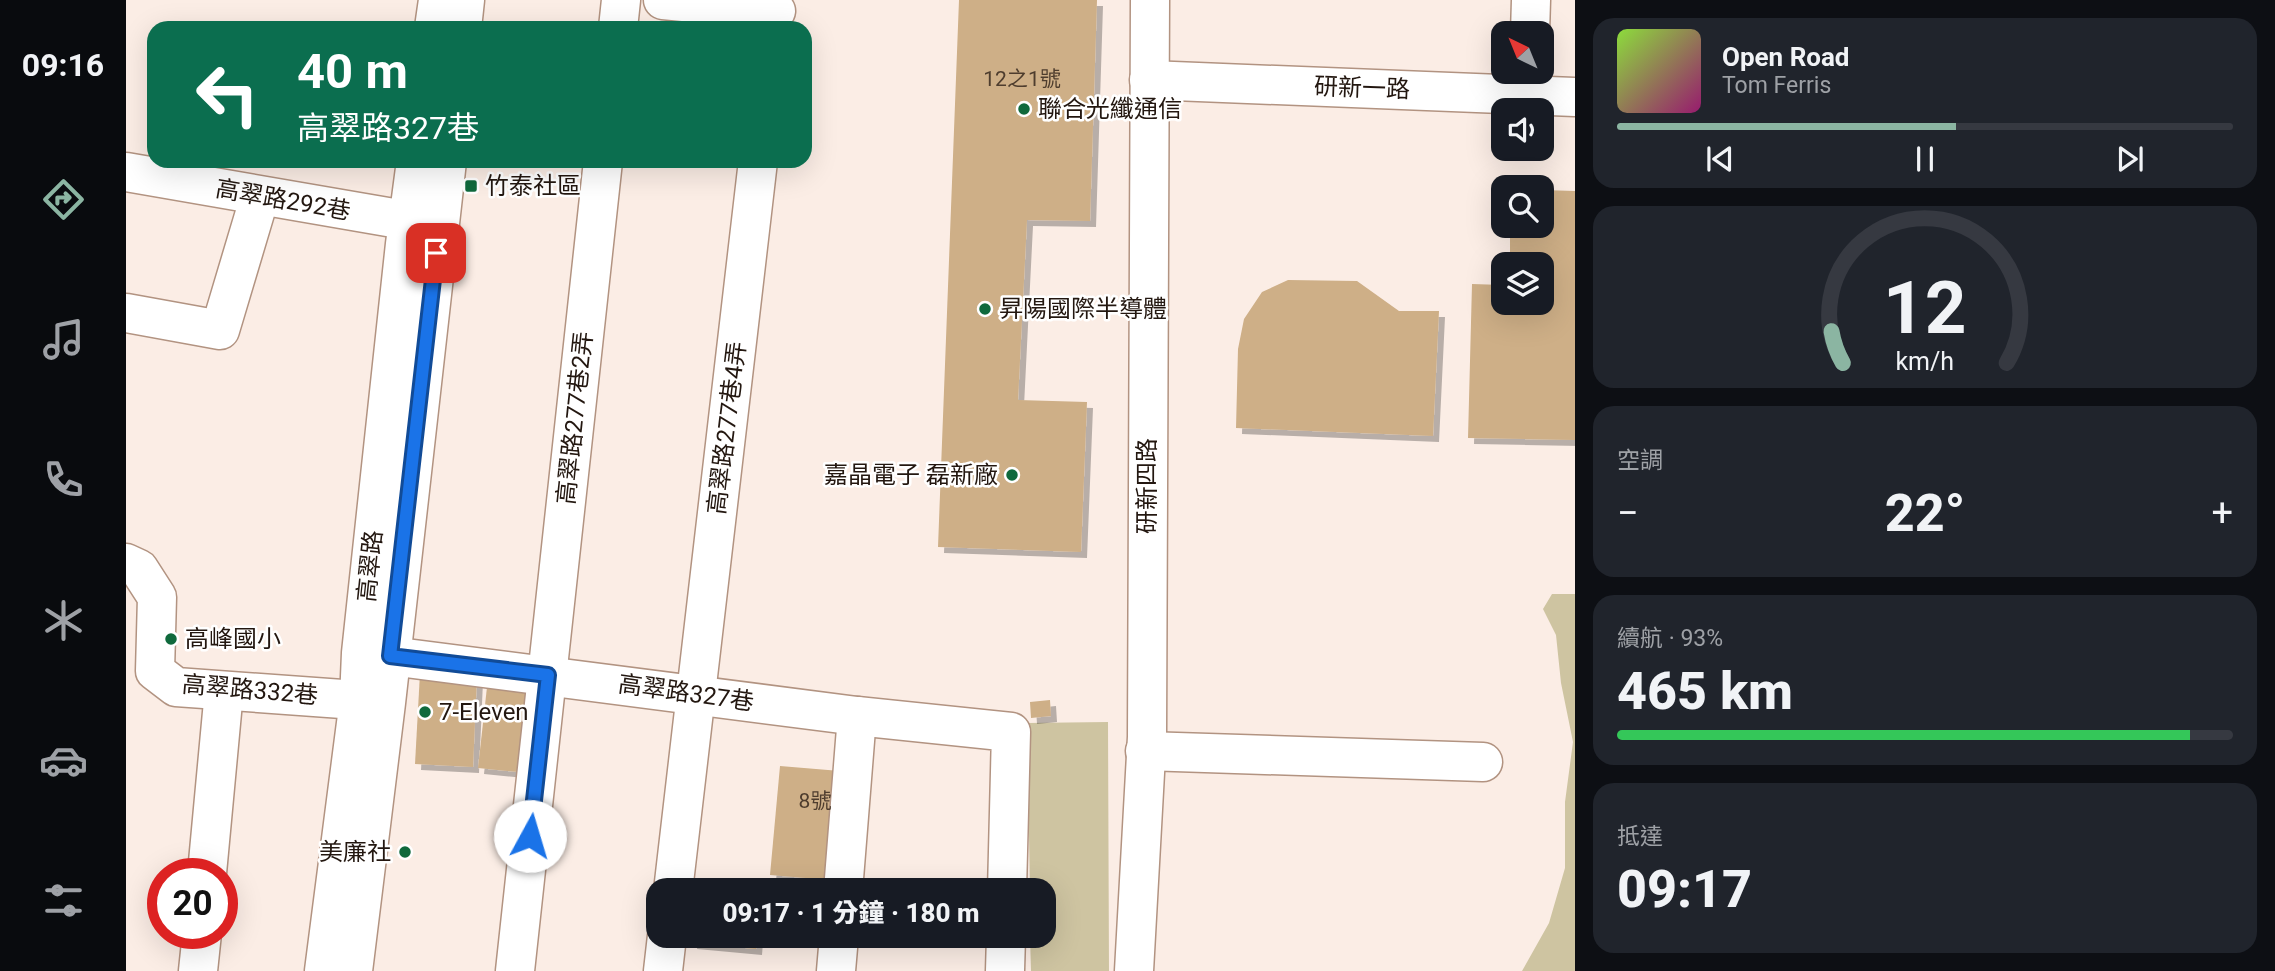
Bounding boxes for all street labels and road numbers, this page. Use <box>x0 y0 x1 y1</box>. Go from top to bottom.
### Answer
street label: 研新一路 <box>1314 72 1410 104</box>
street label: 高翠路292巷 <box>213 174 353 226</box>
street label: 高翠路277巷2弄 <box>552 330 598 506</box>
street label: 高翠路277巷4弄 <box>703 340 751 516</box>
street label: 研新四路 <box>1133 438 1161 534</box>
street label: 高翠路 <box>352 529 388 603</box>
street label: 高翠路332巷 <box>181 670 319 710</box>
street label: 高翠路327巷 <box>616 670 756 716</box>

